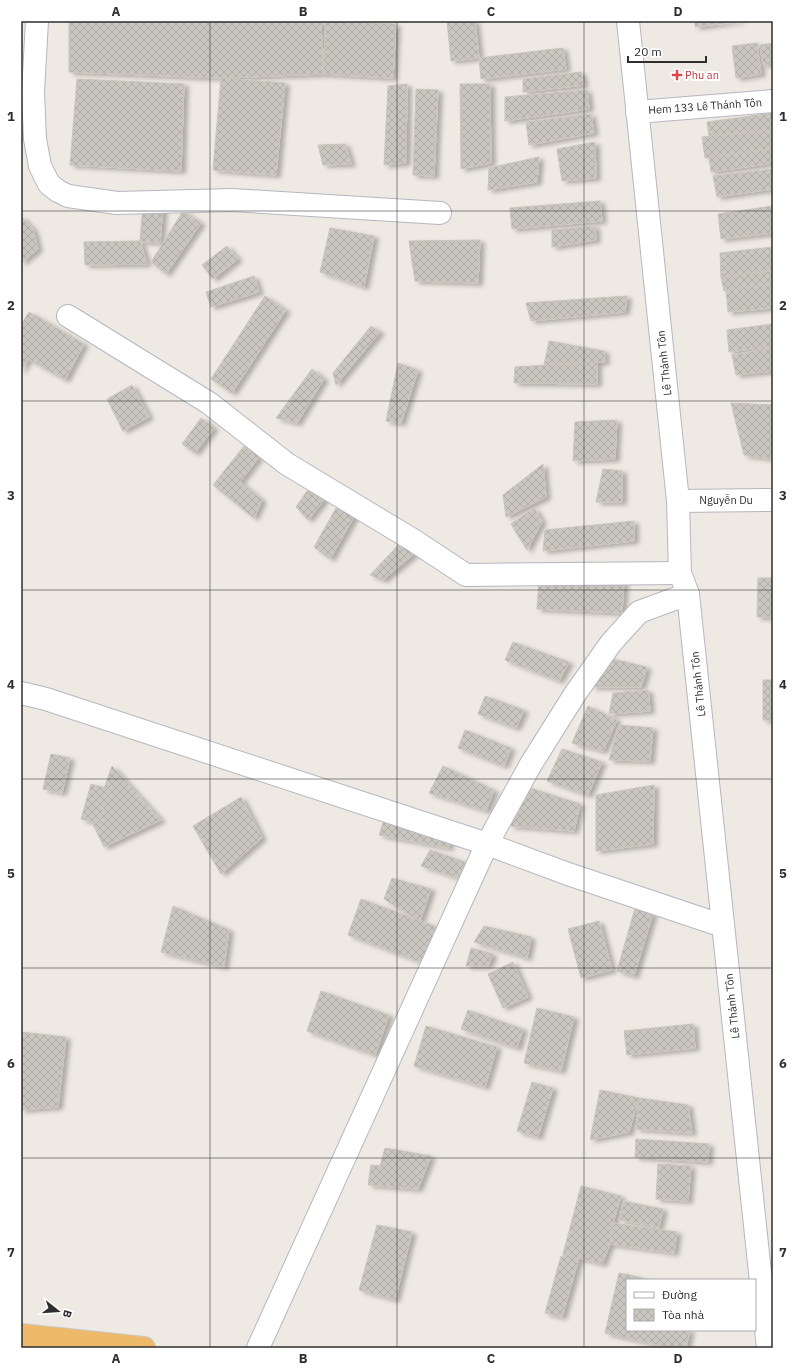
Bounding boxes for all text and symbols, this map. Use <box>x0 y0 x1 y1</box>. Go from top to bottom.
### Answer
text: A <box>112 3 121 20</box>
text: B <box>299 3 308 20</box>
text: C <box>487 3 496 20</box>
text: D <box>673 3 683 20</box>
scale bar <box>628 38 706 64</box>
text: 20 m <box>634 44 662 59</box>
place label: Phu an <box>685 68 719 82</box>
marker: Phu an <box>672 70 682 80</box>
street label: Hem 133 Lê Thánh Tôn <box>648 95 762 117</box>
text: 1 <box>7 108 15 125</box>
text: 1 <box>779 108 787 125</box>
text: 2 <box>7 297 15 314</box>
text: 2 <box>779 297 787 314</box>
street label: Lê Thánh Tôn <box>654 330 674 396</box>
text: 3 <box>7 487 15 504</box>
text: 3 <box>779 487 787 504</box>
street label: Nguyễn Du <box>699 493 753 507</box>
street label: Lê Thánh Tôn <box>688 651 708 717</box>
text: 4 <box>7 676 15 693</box>
text: 4 <box>779 676 787 693</box>
text: 5 <box>7 865 15 882</box>
text: 5 <box>779 865 787 882</box>
street label: Lê Thánh Tôn <box>722 973 742 1039</box>
text: 6 <box>7 1055 15 1072</box>
text: 6 <box>779 1055 787 1072</box>
text: 7 <box>7 1244 15 1261</box>
text: 7 <box>779 1244 787 1261</box>
legend <box>626 1279 756 1331</box>
text: Đường <box>662 1287 697 1302</box>
north arrow <box>38 1291 78 1331</box>
text: Tòa nhà <box>662 1307 705 1322</box>
text: B <box>60 1308 75 1319</box>
text: A <box>112 1350 121 1367</box>
text: B <box>299 1350 308 1367</box>
text: C <box>487 1350 496 1367</box>
text: D <box>673 1350 683 1367</box>

